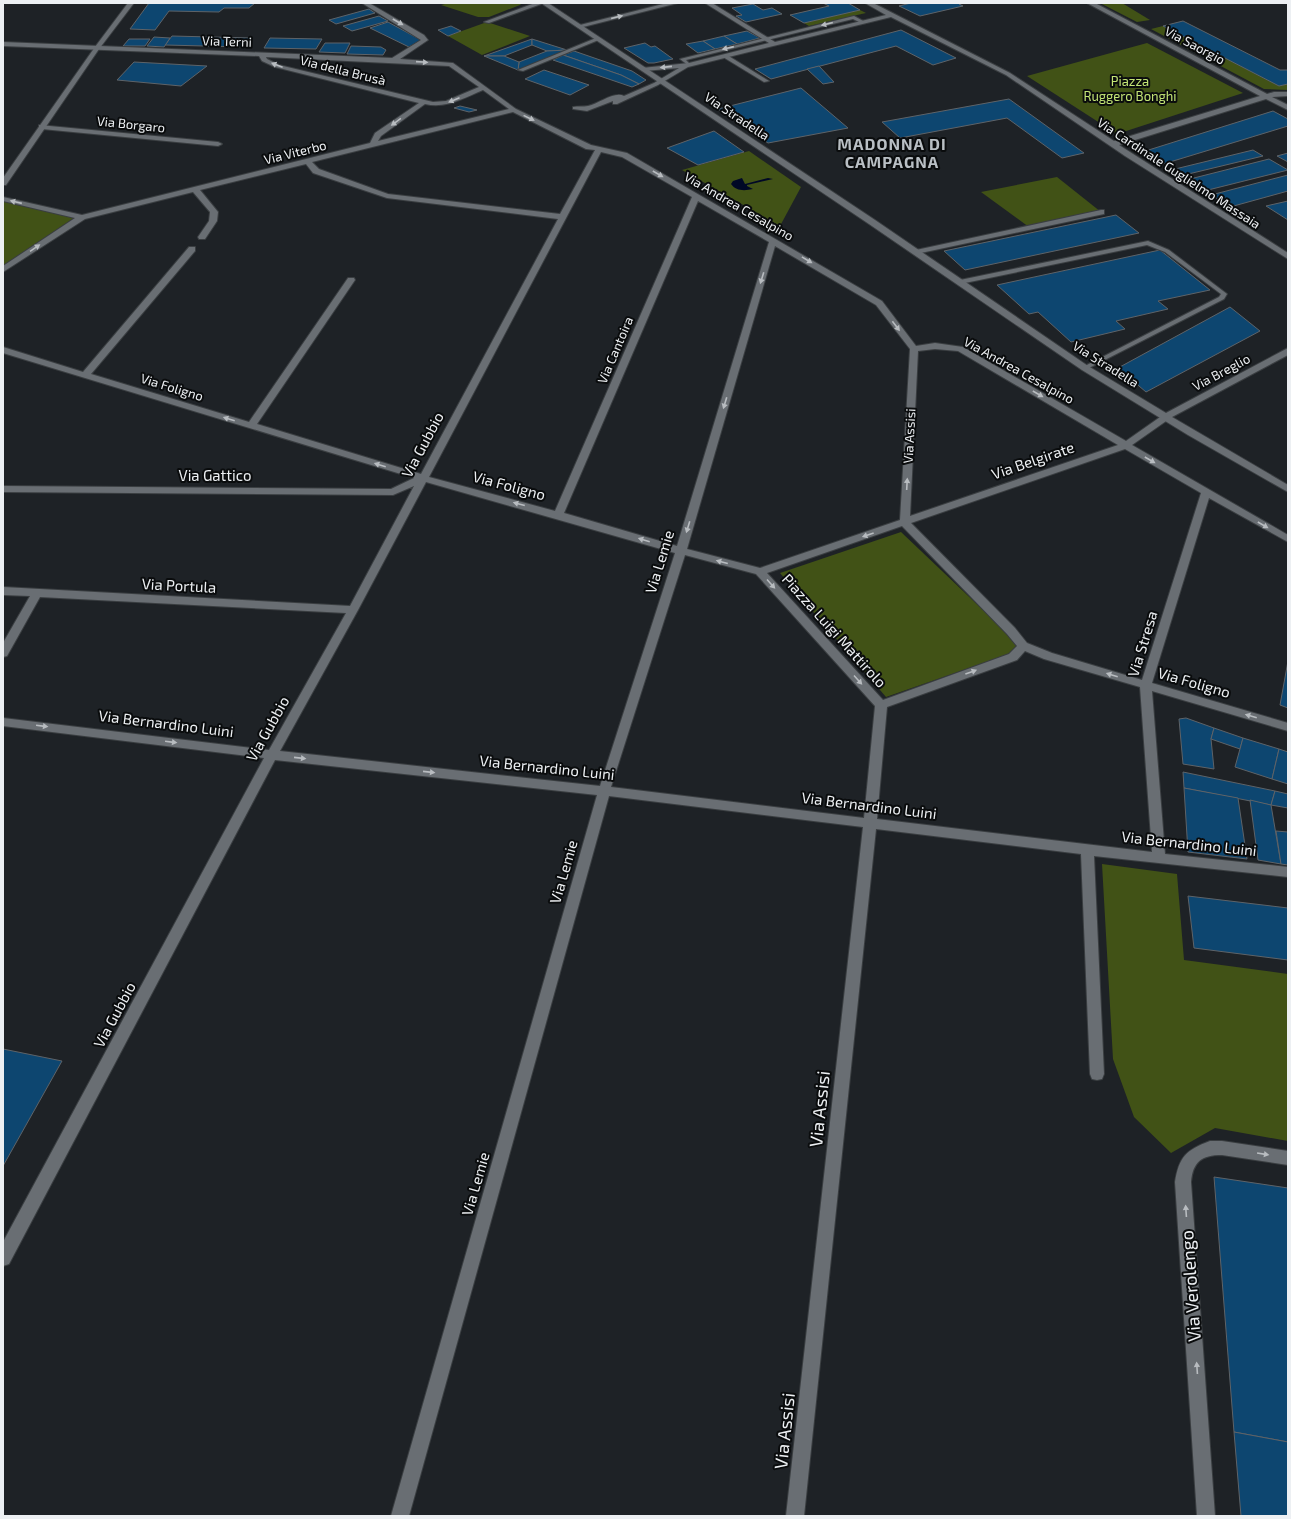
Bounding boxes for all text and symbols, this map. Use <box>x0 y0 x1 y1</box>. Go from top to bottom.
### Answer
one-way arrow <box>611 14 623 20</box>
one-way arrow <box>392 19 404 26</box>
one-way arrow <box>820 22 833 28</box>
street label: Via Saorgio <box>1162 22 1228 68</box>
street label: Via Terni <box>202 32 252 50</box>
one-way arrow <box>722 45 734 51</box>
street label: Via della Brusà <box>298 52 388 88</box>
one-way arrow <box>416 58 428 65</box>
one-way arrow <box>271 62 283 68</box>
one-way arrow <box>660 64 673 70</box>
park label: Piazza Ruggero Bonghi <box>1083 73 1177 104</box>
street label: Via Stradella <box>701 88 773 144</box>
one-way arrow <box>448 97 460 104</box>
street label: Via Borgaro <box>96 112 166 136</box>
one-way arrow <box>523 114 535 121</box>
street label: Via Cardinale Guglielmo Massaia <box>1094 114 1264 232</box>
one-way arrow <box>391 118 402 126</box>
district label: MADONNA DI CAMPAGNA <box>837 134 947 171</box>
street label: Via Viterbo <box>262 137 328 167</box>
street label: Via Andrea Cesalpino <box>681 168 797 244</box>
one-way arrow <box>652 170 664 177</box>
one-way arrow <box>10 198 22 204</box>
one-way arrow <box>30 244 41 252</box>
one-way arrow <box>801 257 813 264</box>
one-way arrow <box>759 272 765 284</box>
street label: Via Cantoira <box>594 314 636 386</box>
one-way arrow <box>892 320 901 331</box>
street label: Via Andrea Cesalpino <box>961 333 1077 407</box>
street label: Via Stradella <box>1070 337 1142 391</box>
street label: Via Breglio <box>1189 350 1253 394</box>
street label: Via Foligno <box>139 370 205 404</box>
one-way arrow <box>1032 391 1044 398</box>
one-way arrow <box>722 397 728 409</box>
street label: Via Assisi <box>900 408 918 464</box>
street label: Via Gubbio <box>397 409 447 480</box>
one-way arrow <box>223 416 235 422</box>
street label: Via Belgirate <box>989 437 1076 483</box>
one-way arrow <box>1144 456 1156 463</box>
one-way arrow <box>374 462 386 468</box>
street label: Via Gattico <box>179 466 251 484</box>
street label: Via Foligno <box>471 467 548 503</box>
one-way arrow <box>903 478 910 490</box>
one-way arrow <box>512 501 524 507</box>
one-way arrow <box>685 521 691 533</box>
one-way arrow <box>1257 521 1269 528</box>
street label: Via Lemie <box>641 528 677 595</box>
one-way arrow <box>861 533 873 539</box>
one-way arrow <box>637 537 649 543</box>
one-way arrow <box>716 559 728 565</box>
street label: Piazza Luigi Mattirolo <box>779 570 891 691</box>
street label: Via Portula <box>141 574 217 596</box>
one-way arrow <box>766 579 776 589</box>
street label: Via Stresa <box>1123 608 1161 679</box>
street label: Via Foligno <box>1156 663 1233 701</box>
one-way arrow <box>966 668 978 674</box>
one-way arrow <box>1106 672 1118 678</box>
one-way arrow <box>854 675 863 686</box>
street label: Via Gubbio <box>242 693 292 764</box>
street label: Via Bernardino Luini <box>98 706 235 740</box>
one-way arrow <box>1244 713 1256 719</box>
one-way arrow <box>36 723 48 730</box>
one-way arrow <box>165 739 177 745</box>
street label: Via Bernardino Luini <box>479 751 616 783</box>
one-way arrow <box>294 755 306 761</box>
one-way arrow <box>423 769 435 775</box>
street label: Via Bernardino Luini <box>801 788 938 822</box>
street label: Via Bernardino Luini <box>1121 827 1258 859</box>
street label: Via Lemie <box>545 838 581 905</box>
street label: Via Gubbio <box>89 979 139 1050</box>
street label: Via Assisi <box>804 1070 834 1148</box>
street label: Via Lemie <box>457 1150 493 1217</box>
one-way arrow <box>1257 1151 1269 1157</box>
one-way arrow <box>1182 1205 1189 1217</box>
street label: Via Verolengo <box>1175 1230 1205 1343</box>
one-way arrow <box>1193 1362 1200 1374</box>
street label: Via Assisi <box>769 1392 799 1470</box>

